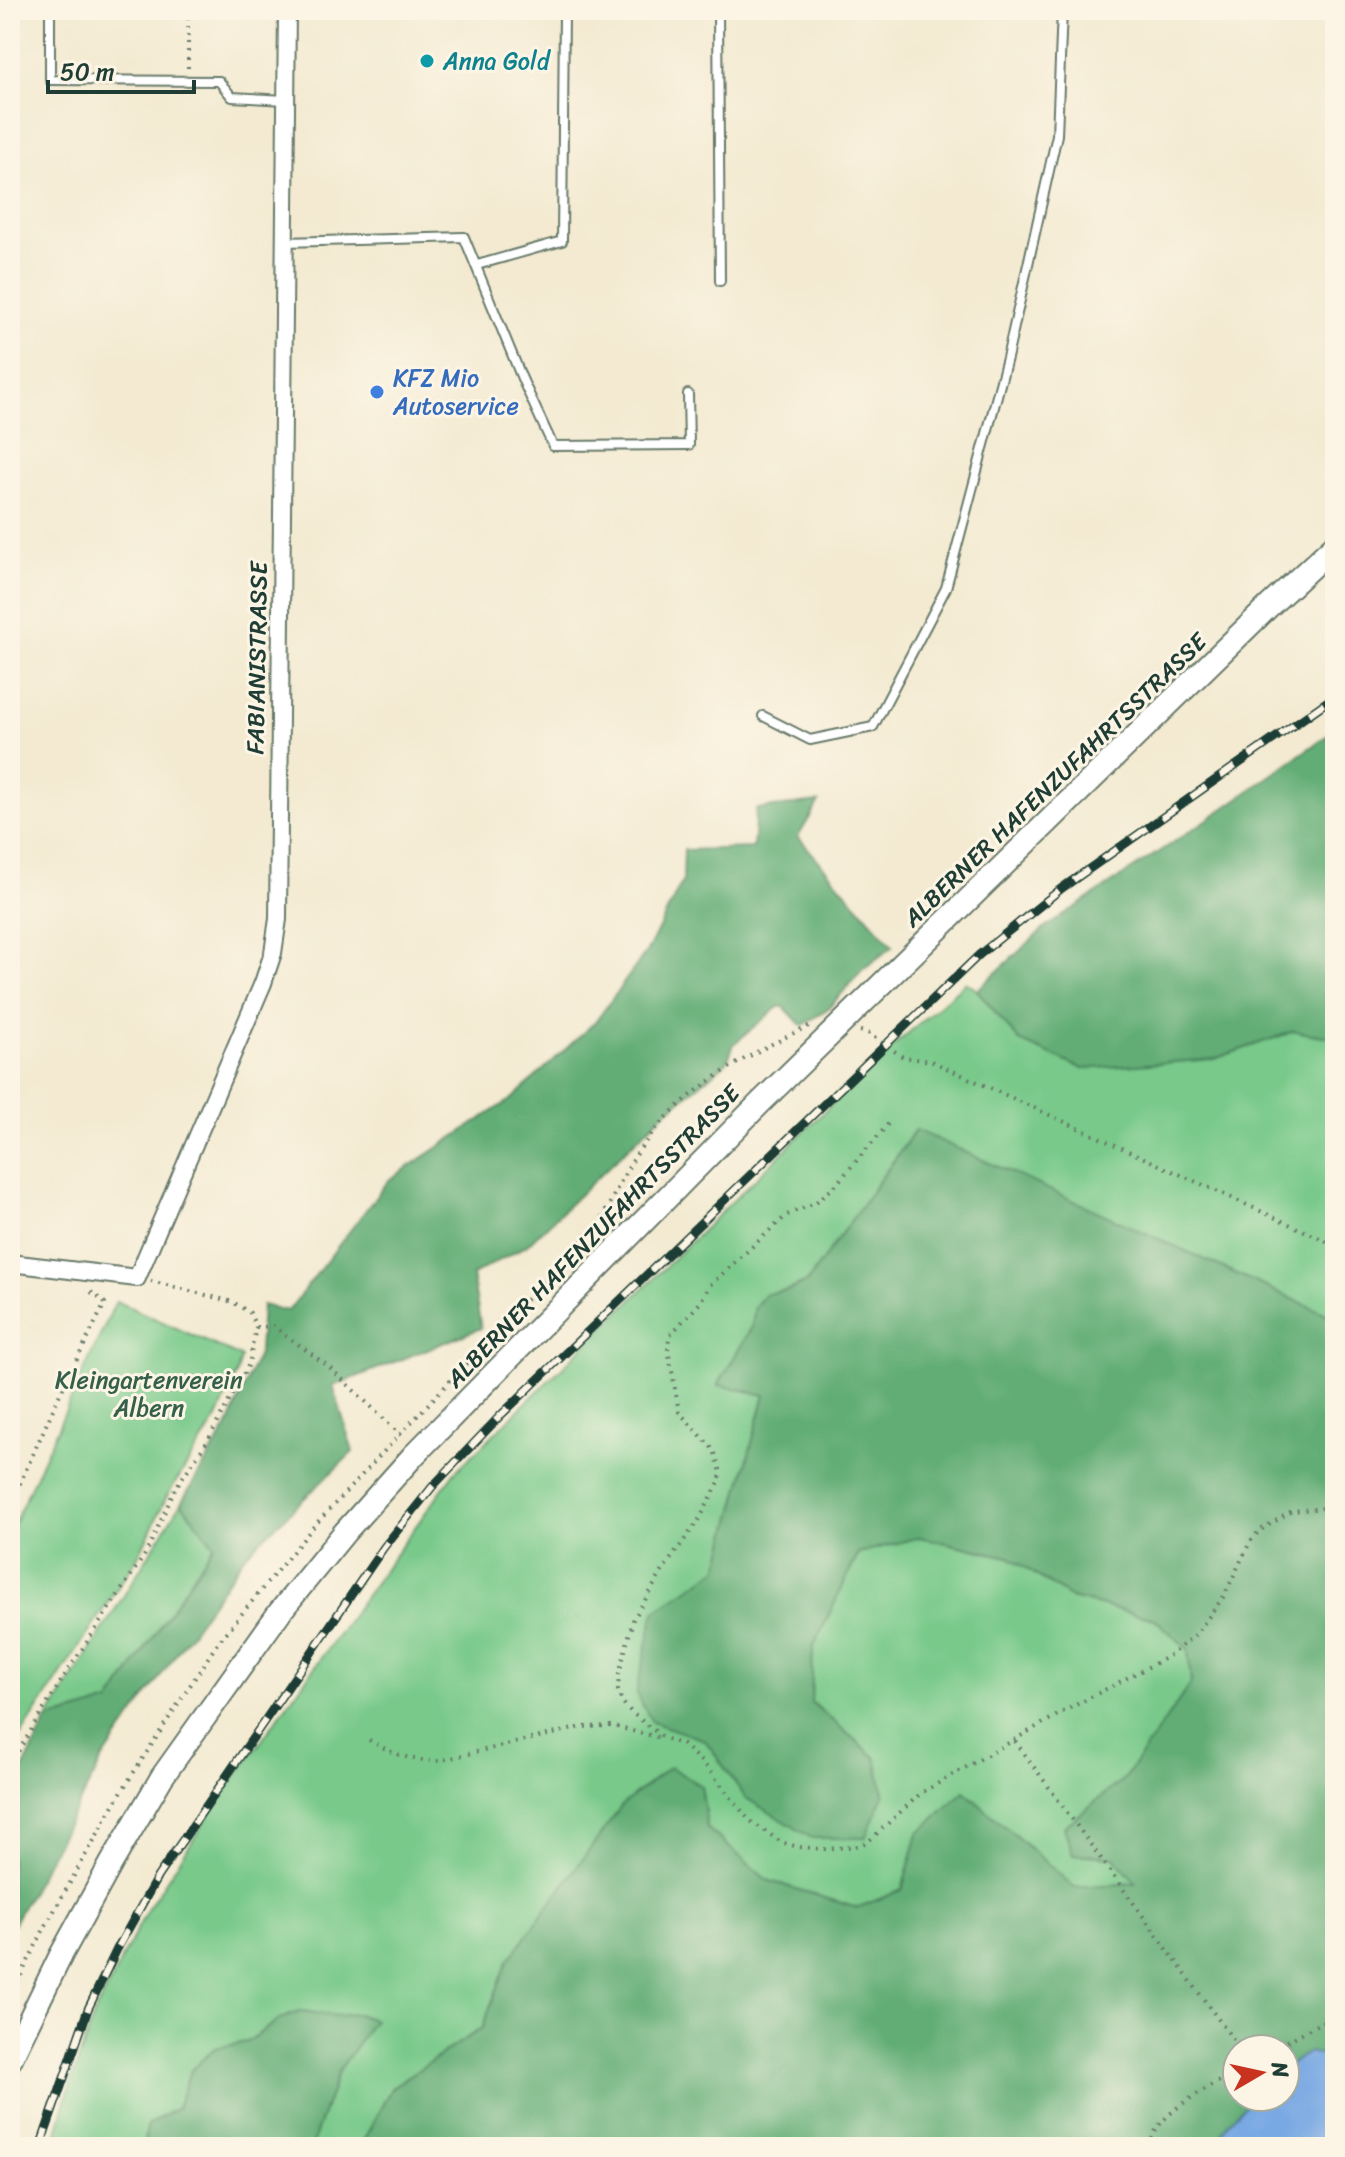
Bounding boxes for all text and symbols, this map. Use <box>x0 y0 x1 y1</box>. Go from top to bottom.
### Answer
place label: Anna Gold <box>442 40 552 82</box>
scale bar <box>48 44 194 94</box>
text: 50 m <box>60 51 115 93</box>
marker: Anna Gold <box>418 52 436 70</box>
place label: KFZ Mio Autoservice <box>392 357 519 427</box>
marker: KFZ Mio Autoservice <box>368 383 386 401</box>
street label: FABIANISTRASSE <box>234 560 280 755</box>
street label: ALBERNER HAFENZUFAHRTSSTRASSE <box>892 621 1218 938</box>
street label: ALBERNER HAFENZUFAHRTSSTRASSE <box>435 1073 752 1399</box>
park label: Kleingartenverein Albern <box>55 1359 243 1429</box>
north arrow <box>1221 2033 1301 2113</box>
text: N <box>1260 2058 1301 2081</box>

